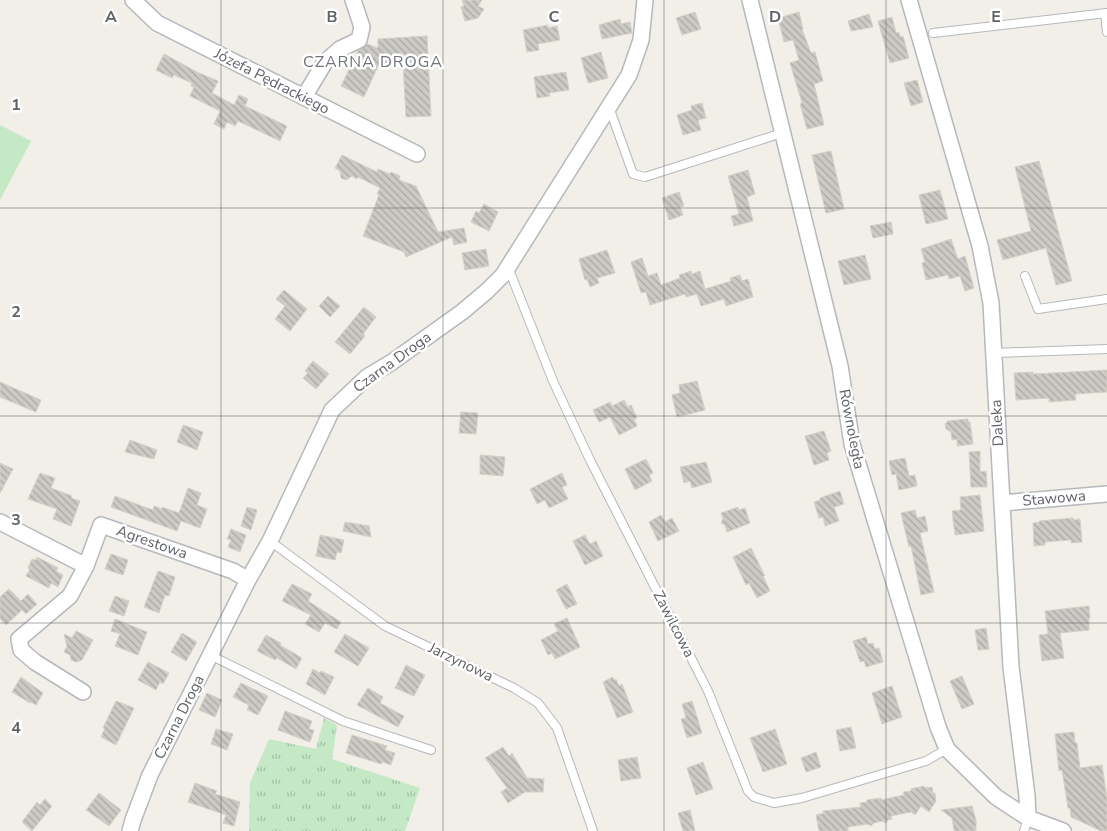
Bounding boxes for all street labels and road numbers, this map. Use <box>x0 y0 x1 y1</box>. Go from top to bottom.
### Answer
street label: Józefa Pędrackiego <box>210 43 333 119</box>
street label: Czarna Droga <box>349 327 435 397</box>
street label: Równoległa <box>834 387 870 471</box>
street label: Daleka <box>986 399 1008 447</box>
street label: Stawowa <box>1022 485 1086 511</box>
street label: Agrestowa <box>114 521 190 563</box>
street label: Zawilcowa <box>649 587 699 661</box>
street label: Jarzynowa <box>424 637 497 686</box>
street label: Czarna Droga <box>149 672 209 762</box>

